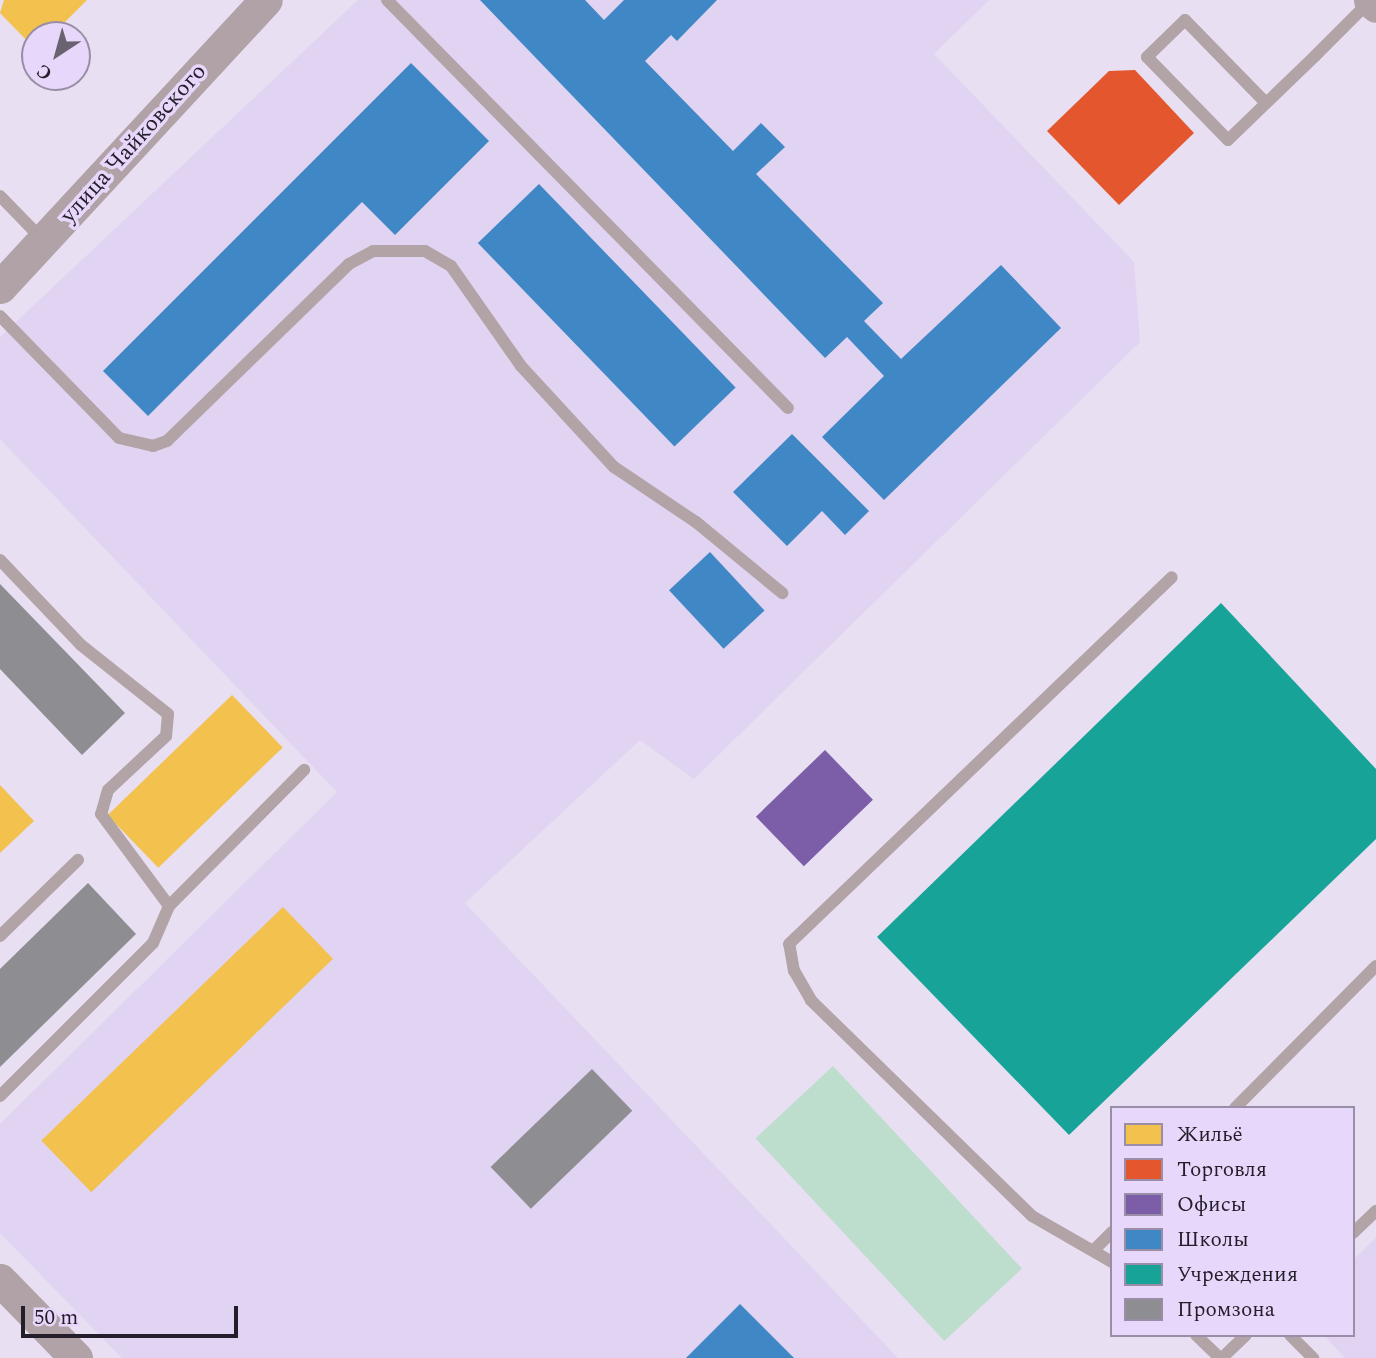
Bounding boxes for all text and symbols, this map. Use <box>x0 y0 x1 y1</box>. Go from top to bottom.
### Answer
north arrow <box>21 21 91 91</box>
text: С <box>31 56 59 87</box>
street label: улица Чайковского <box>55 59 213 229</box>
legend <box>1110 1106 1355 1337</box>
text: Жильё <box>1177 1119 1243 1151</box>
text: Торговля <box>1177 1154 1267 1186</box>
text: Офисы <box>1177 1189 1246 1221</box>
text: Школы <box>1177 1224 1249 1256</box>
text: Учреждения <box>1177 1259 1298 1291</box>
scale bar <box>24 1292 242 1336</box>
text: Промзона <box>1177 1294 1275 1326</box>
text: 50 m <box>34 1302 78 1334</box>

